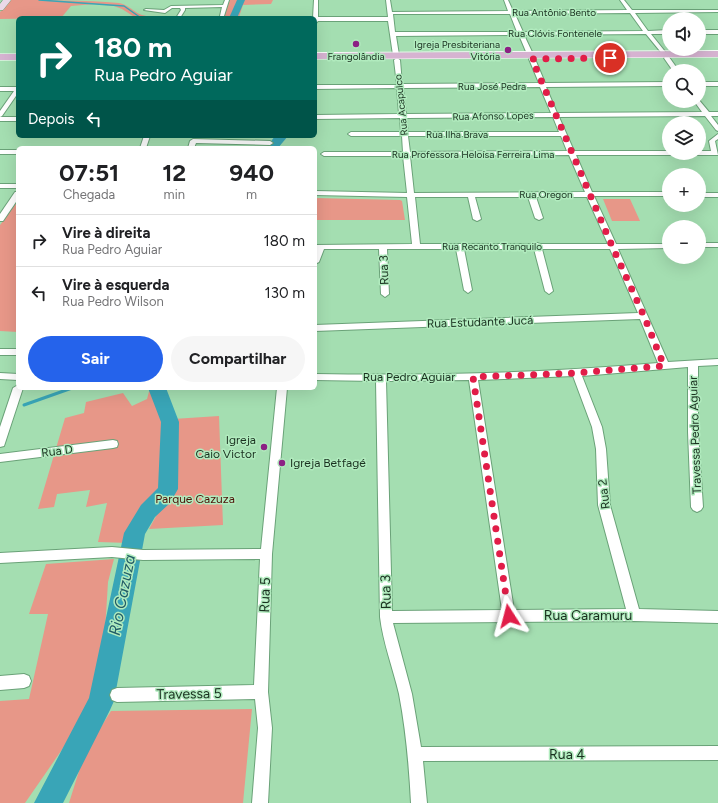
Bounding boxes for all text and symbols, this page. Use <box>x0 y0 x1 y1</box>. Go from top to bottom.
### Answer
street label: Rua Antônio Bento <box>512 6 596 19</box>
map controls <box>662 12 706 264</box>
button: sound <box>662 12 706 56</box>
street label: Rua Clóvis Fontenele <box>508 27 602 40</box>
text: 180 m <box>94 30 172 64</box>
icon: right <box>28 32 80 84</box>
place label: Igreja Presbiteriana Vitória <box>414 38 500 63</box>
marker: Frangolândia <box>351 39 361 49</box>
pin <box>593 41 627 75</box>
marker: Igreja Presbiteriana Vitória <box>503 45 513 55</box>
icon: arrive <box>599 47 621 69</box>
place label: Frangolândia <box>327 50 385 63</box>
text: Rua Pedro Aguiar <box>94 64 233 86</box>
button: search <box>662 64 706 108</box>
street label: Rua Acapulco <box>391 74 411 136</box>
street label: Rua José Pedra <box>458 80 526 93</box>
icon: left <box>83 108 105 130</box>
street label: Rua Afonso Lopes <box>452 109 534 123</box>
text: Depois <box>28 110 75 128</box>
button: layers <box>662 116 706 160</box>
street label: Rua Ilha Brava <box>426 128 488 141</box>
street label: Rua Professora Heloísa Ferreira Lima <box>392 148 554 161</box>
text: 07:51 <box>59 158 119 187</box>
text: 12 <box>162 158 186 187</box>
text: 940 <box>229 158 274 187</box>
button: + <box>662 168 706 212</box>
text: Chegada <box>63 187 115 202</box>
text: min <box>164 187 185 202</box>
text: m <box>246 187 257 202</box>
street label: Rua Oregon <box>519 188 573 201</box>
button: − <box>662 220 706 264</box>
text: Vire à direita <box>62 224 151 242</box>
icon: right <box>28 230 50 252</box>
text: 180 m <box>264 232 305 250</box>
street label: Rua Recanto Tranquilo <box>442 240 542 253</box>
text: Rua Pedro Aguiar <box>62 242 162 257</box>
street label: Rua 3 <box>376 255 392 285</box>
text: Vire à esquerda <box>62 276 169 294</box>
icon: left <box>28 282 50 304</box>
text: 130 m <box>265 284 305 302</box>
text: Rua Pedro Wilson <box>62 294 164 309</box>
street label: Rua Estudante Jucá <box>426 313 534 331</box>
button: Sair <box>28 336 163 382</box>
button: Compartilhar <box>171 336 305 382</box>
street label: Rua Pedro Aguiar <box>363 370 455 384</box>
street label: Travessa Pedro Aguiar <box>686 376 704 494</box>
place label: Igreja Caio Victor <box>195 433 256 461</box>
street label: Rua D <box>40 442 74 460</box>
marker: Igreja Caio Victor <box>259 442 269 452</box>
place label: Igreja Betfagé <box>290 456 366 470</box>
marker: Igreja Betfagé <box>277 458 287 468</box>
street label: Rua 2 <box>595 478 613 510</box>
park label: Parque Cazuza <box>155 492 235 506</box>
water label: Rio Cazuza <box>105 553 139 637</box>
street label: Rua 3 <box>377 574 395 610</box>
street label: Rua 5 <box>256 577 274 613</box>
position arrow <box>488 595 530 637</box>
street label: Rua Caramuru <box>544 607 632 624</box>
street label: Travessa 5 <box>156 685 222 703</box>
street label: Rua 4 <box>549 746 585 763</box>

